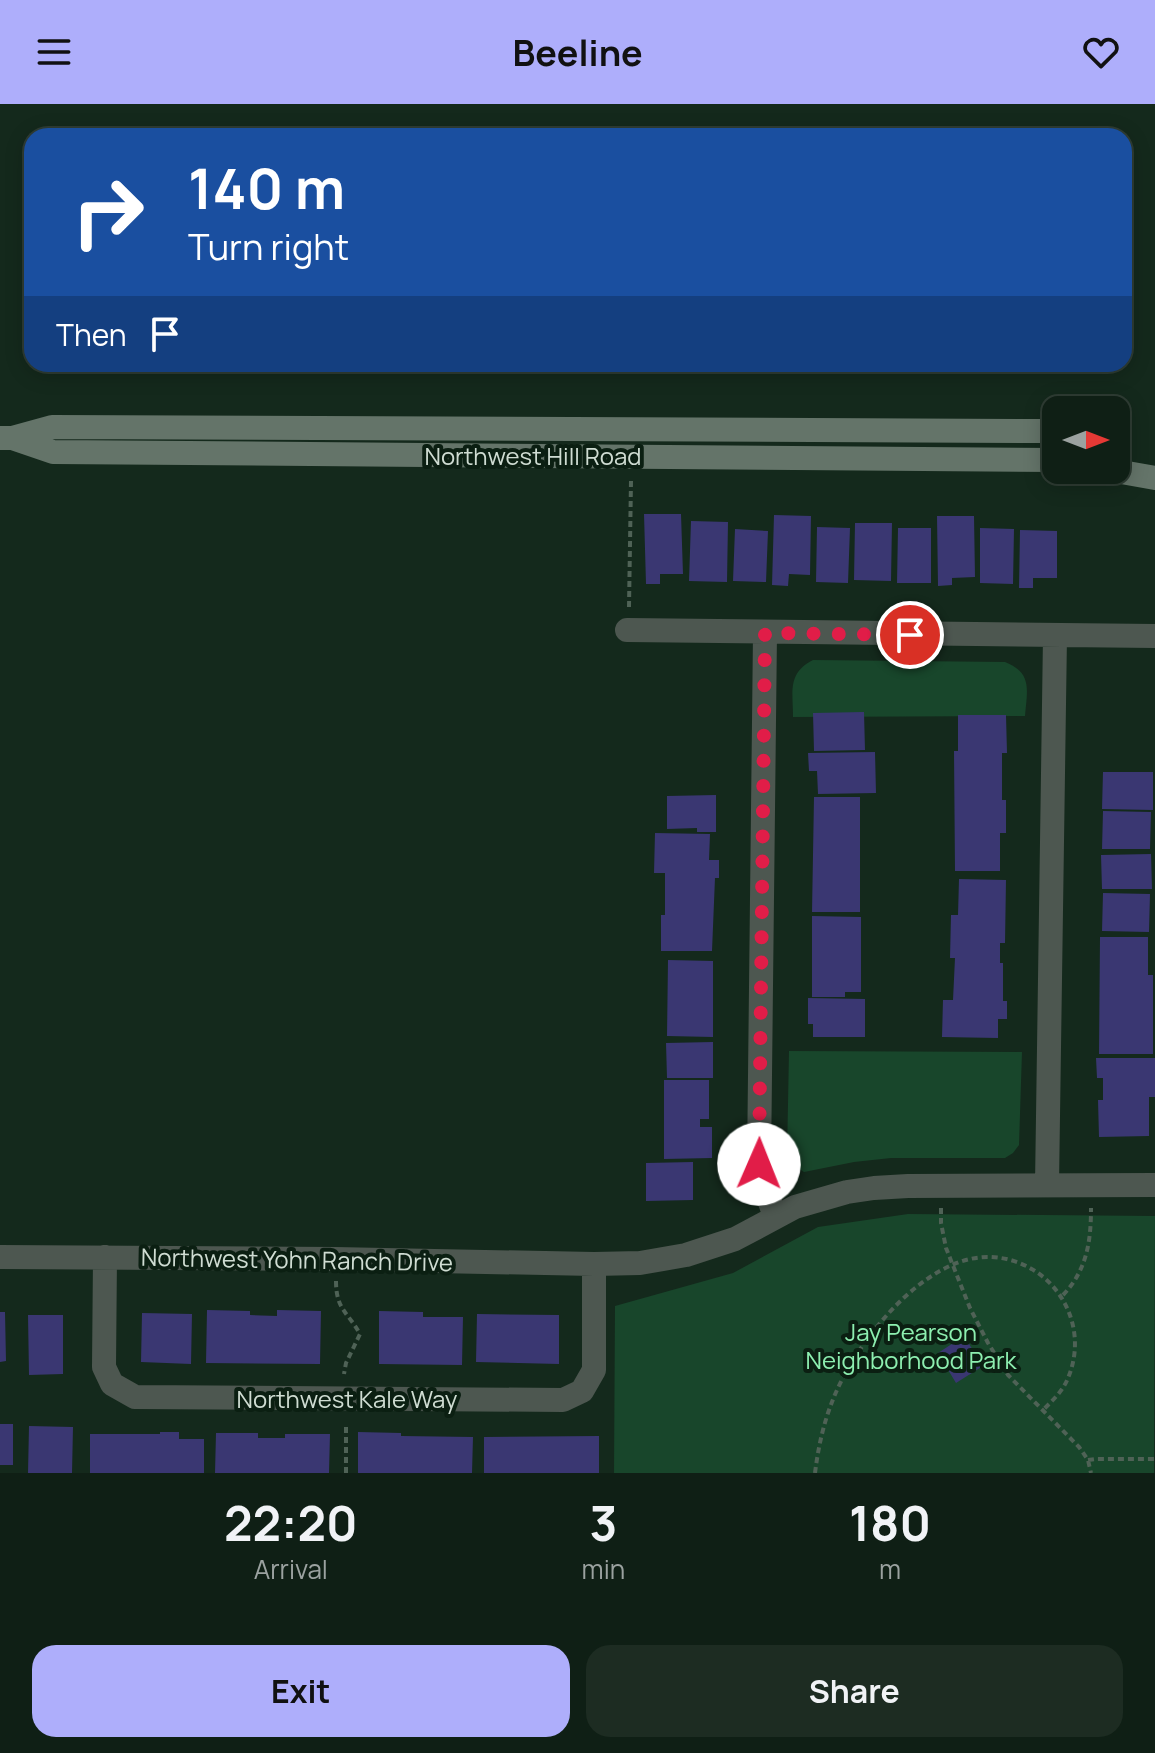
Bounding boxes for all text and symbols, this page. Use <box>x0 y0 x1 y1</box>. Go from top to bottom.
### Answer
text: Beeline <box>512 28 643 77</box>
icon: menu <box>32 30 76 74</box>
icon: heart <box>1079 30 1123 74</box>
text: 140 m <box>188 149 345 226</box>
icon: right <box>56 160 160 264</box>
text: Turn right <box>188 222 349 271</box>
icon: arrive <box>143 312 187 356</box>
text: Then <box>56 314 127 355</box>
north arrow <box>1042 396 1130 484</box>
map controls <box>1042 396 1130 484</box>
street label: Northwest Hill Road <box>424 439 642 472</box>
pin <box>876 601 944 669</box>
icon: arrive <box>888 613 932 657</box>
position arrow <box>717 1122 801 1206</box>
street label: Northwest Yohn Ranch Drive <box>141 1240 453 1278</box>
park label: Jay Pearson Neighborhood Park <box>805 1315 1018 1376</box>
street label: Northwest Kale Way <box>237 1382 458 1415</box>
text: 22:20 <box>224 1490 358 1555</box>
text: 3 <box>589 1490 617 1555</box>
text: 180 <box>849 1490 931 1555</box>
text: Arrival <box>254 1551 328 1587</box>
text: min <box>582 1551 625 1587</box>
text: m <box>879 1551 901 1587</box>
button: Exit <box>32 1645 570 1737</box>
button: Share <box>586 1645 1123 1737</box>

